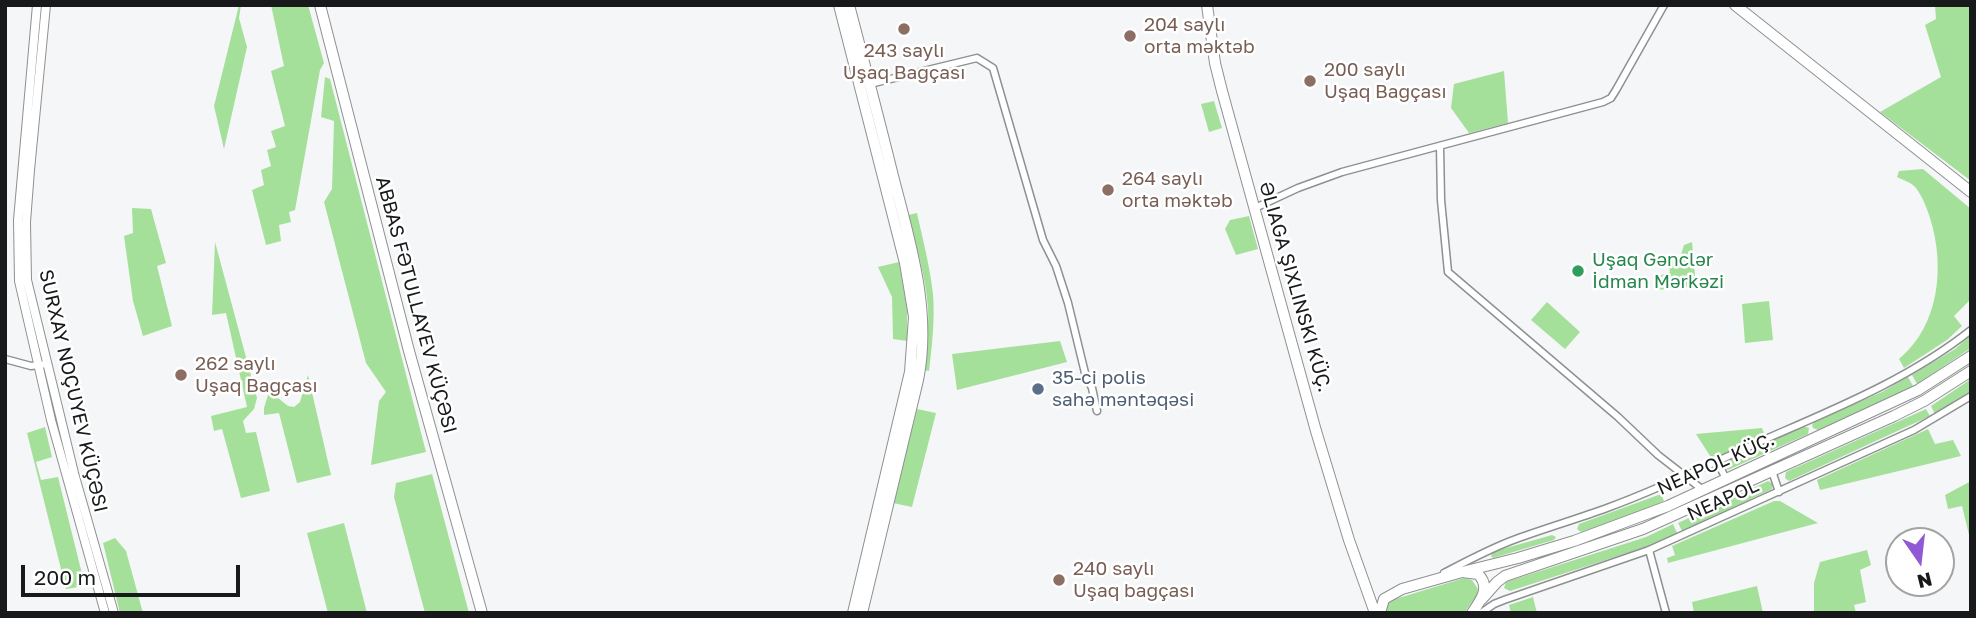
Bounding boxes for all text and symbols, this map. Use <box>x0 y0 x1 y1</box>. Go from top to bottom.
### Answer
place label: 204 saylı orta məktəb <box>1144 14 1255 58</box>
marker: 243 saylı Uşaq Bağçası <box>896 21 912 37</box>
marker: 204 saylı orta məktəb <box>1122 28 1138 44</box>
place label: 243 saylı Uşaq Bağçası <box>843 40 965 84</box>
place label: 200 saylı Uşaq Bağçası <box>1324 59 1447 103</box>
marker: 200 saylı Uşaq Bağçası <box>1302 73 1318 89</box>
place label: 264 saylı orta məktəb <box>1122 168 1233 212</box>
street label: ABBAS FƏTULLAYEV KÜÇƏSI <box>371 174 461 436</box>
street label: ƏLIAĞA ŞIXLINSKI KÜÇ. <box>1254 179 1336 395</box>
marker: 264 saylı orta məktəb <box>1100 182 1116 198</box>
place label: Uşaq Gənclər İdman Mərkəzi <box>1592 249 1724 293</box>
marker: Uşaq Gənclər İdman Mərkəzi <box>1570 263 1586 279</box>
street label: SURXAY NOÇUYEV KÜÇƏSI <box>34 267 112 515</box>
place label: 262 saylı Uşaq Bağçası <box>195 353 318 397</box>
marker: 262 saylı Uşaq Bağçası <box>173 367 189 383</box>
place label: 35-ci polis sahə məntəqəsi <box>1052 367 1194 411</box>
marker: 35-ci polis sahə məntəqəsi <box>1030 381 1046 397</box>
street label: NEAPOL KÜÇ. <box>1654 428 1778 500</box>
street label: NEAPOL <box>1684 474 1762 526</box>
north arrow <box>1885 527 1955 597</box>
scale bar <box>24 552 243 596</box>
place label: 240 saylı Uşaq bağçası <box>1073 558 1194 602</box>
text: 200 m <box>34 564 96 590</box>
text: N <box>1915 568 1935 594</box>
marker: 240 saylı Uşaq bağçası <box>1051 572 1067 588</box>

